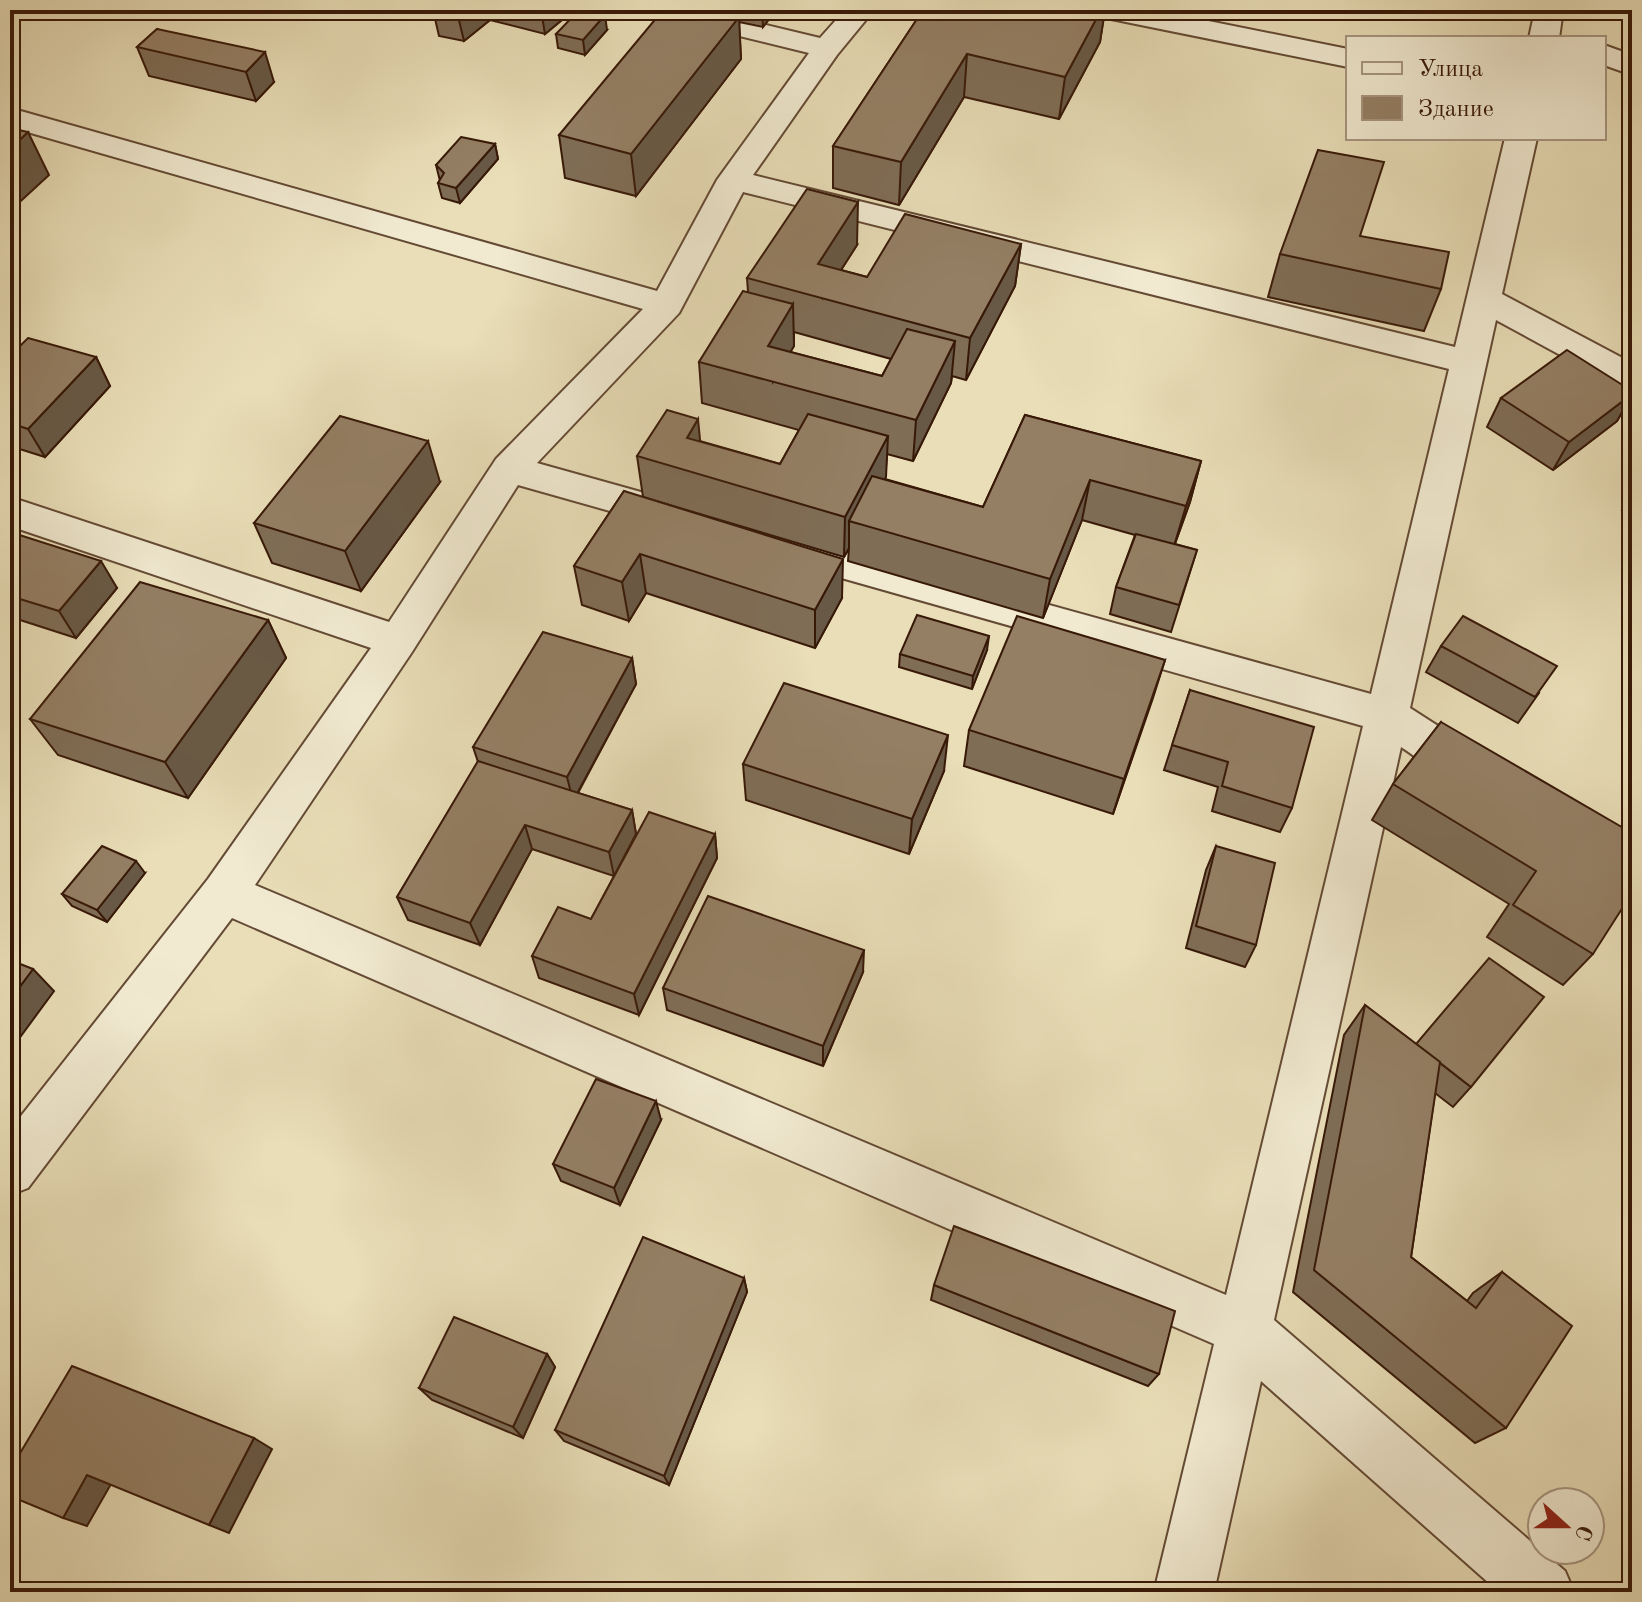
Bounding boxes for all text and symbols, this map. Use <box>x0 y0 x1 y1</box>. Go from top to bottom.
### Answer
legend <box>1346 36 1606 140</box>
text: Улица <box>1418 58 1483 82</box>
text: Здание <box>1418 98 1494 122</box>
north arrow <box>1526 1486 1606 1566</box>
text: С <box>1570 1522 1596 1543</box>

